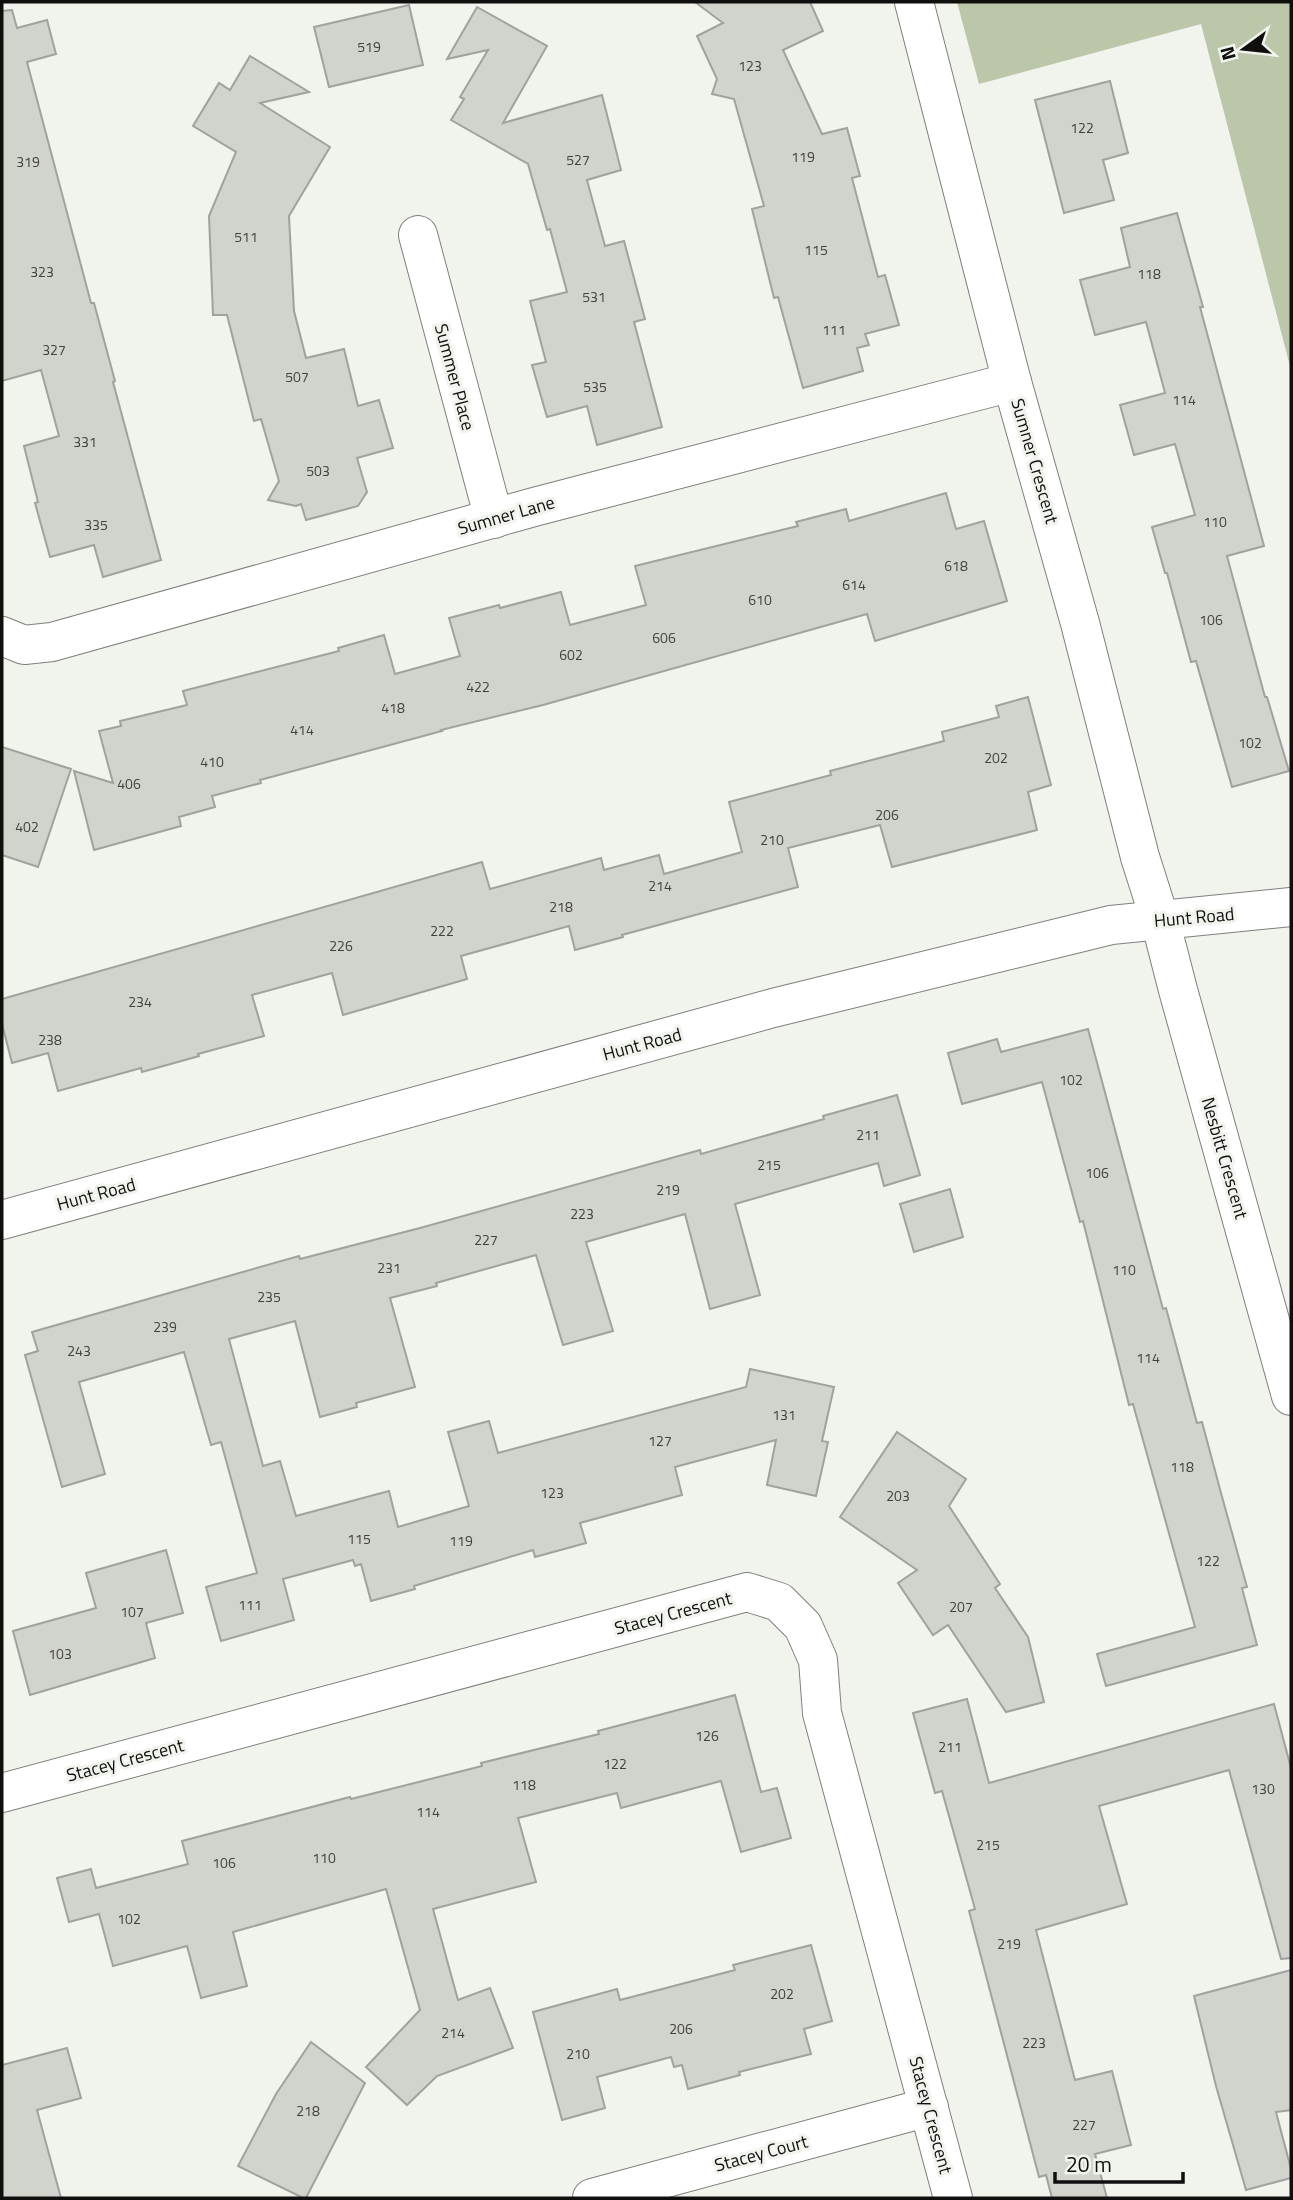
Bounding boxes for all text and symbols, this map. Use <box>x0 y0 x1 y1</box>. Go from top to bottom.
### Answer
north arrow <box>1209 14 1279 84</box>
house number: 519 <box>357 36 381 57</box>
text: N <box>1211 43 1243 64</box>
house number: 123 <box>738 55 762 76</box>
house number: 122 <box>1070 117 1094 138</box>
house number: 119 <box>791 146 815 167</box>
house number: 527 <box>566 149 590 170</box>
house number: 319 <box>16 151 40 172</box>
house number: 511 <box>234 226 258 247</box>
house number: 115 <box>804 239 828 260</box>
house number: 323 <box>30 261 54 282</box>
house number: 118 <box>1137 263 1161 284</box>
house number: 531 <box>582 286 606 307</box>
house number: 111 <box>822 319 846 340</box>
street label: Summer Place <box>428 321 482 433</box>
house number: 327 <box>42 339 66 360</box>
house number: 507 <box>285 366 309 387</box>
house number: 535 <box>583 376 607 397</box>
house number: 114 <box>1172 389 1196 410</box>
street label: Sumner Crescent <box>1004 395 1066 528</box>
house number: 331 <box>73 431 97 452</box>
house number: 503 <box>306 460 330 481</box>
street label: Sumner Lane <box>454 488 558 542</box>
house number: 110 <box>1203 511 1227 532</box>
house number: 335 <box>84 514 108 535</box>
house number: 618 <box>944 555 968 576</box>
house number: 614 <box>842 574 866 595</box>
house number: 610 <box>748 589 772 610</box>
house number: 106 <box>1199 609 1223 630</box>
house number: 606 <box>652 627 676 648</box>
house number: 602 <box>559 644 583 665</box>
house number: 422 <box>466 676 490 697</box>
house number: 418 <box>381 697 405 718</box>
house number: 414 <box>290 719 314 740</box>
house number: 102 <box>1238 732 1262 753</box>
house number: 202 <box>984 747 1008 768</box>
house number: 410 <box>200 751 224 772</box>
house number: 406 <box>117 773 141 794</box>
house number: 206 <box>875 804 899 825</box>
house number: 402 <box>15 816 39 837</box>
house number: 210 <box>760 829 784 850</box>
house number: 214 <box>648 875 672 896</box>
house number: 218 <box>549 896 573 917</box>
street label: Hunt Road <box>1153 900 1235 934</box>
house number: 222 <box>430 920 454 941</box>
house number: 226 <box>329 935 353 956</box>
house number: 234 <box>128 991 152 1012</box>
street label: Hunt Road <box>600 1021 684 1067</box>
house number: 238 <box>38 1029 62 1050</box>
house number: 102 <box>1059 1069 1083 1090</box>
street label: Nesbitt Crescent <box>1195 1094 1255 1223</box>
house number: 211 <box>856 1124 880 1145</box>
house number: 215 <box>757 1154 781 1175</box>
house number: 106 <box>1085 1162 1109 1183</box>
street label: Hunt Road <box>54 1171 138 1217</box>
house number: 219 <box>656 1179 680 1200</box>
house number: 223 <box>570 1203 594 1224</box>
house number: 227 <box>474 1229 498 1250</box>
house number: 231 <box>377 1257 401 1278</box>
house number: 110 <box>1112 1259 1136 1280</box>
house number: 235 <box>257 1286 281 1307</box>
house number: 239 <box>153 1316 177 1337</box>
house number: 243 <box>67 1340 91 1361</box>
house number: 114 <box>1136 1347 1160 1368</box>
house number: 131 <box>772 1404 796 1425</box>
house number: 127 <box>648 1430 672 1451</box>
house number: 118 <box>1170 1456 1194 1477</box>
house number: 123 <box>540 1482 564 1503</box>
house number: 203 <box>886 1485 910 1506</box>
house number: 115 <box>347 1528 371 1549</box>
house number: 119 <box>449 1530 473 1551</box>
house number: 122 <box>1196 1550 1220 1571</box>
street label: Stacey Crescent <box>611 1584 735 1642</box>
house number: 111 <box>238 1594 262 1615</box>
house number: 207 <box>949 1596 973 1617</box>
house number: 107 <box>120 1601 144 1622</box>
house number: 103 <box>48 1643 72 1664</box>
house number: 126 <box>695 1725 719 1746</box>
street label: Stacey Crescent <box>63 1731 187 1789</box>
house number: 211 <box>938 1736 962 1757</box>
house number: 122 <box>603 1753 627 1774</box>
house number: 118 <box>512 1774 536 1795</box>
house number: 130 <box>1251 1778 1275 1799</box>
house number: 114 <box>416 1801 440 1822</box>
house number: 215 <box>976 1834 1000 1855</box>
house number: 110 <box>312 1847 336 1868</box>
house number: 106 <box>212 1852 236 1873</box>
house number: 102 <box>117 1908 141 1929</box>
house number: 219 <box>997 1933 1021 1954</box>
house number: 202 <box>770 1983 794 2004</box>
house number: 206 <box>669 2018 693 2039</box>
house number: 214 <box>441 2022 465 2043</box>
house number: 223 <box>1022 2032 1046 2053</box>
house number: 210 <box>566 2043 590 2064</box>
street label: Stacey Crescent <box>902 2053 960 2177</box>
house number: 218 <box>296 2100 320 2121</box>
house number: 227 <box>1072 2114 1096 2135</box>
street label: Stacey Court <box>711 2127 811 2178</box>
scale bar <box>1055 2140 1183 2184</box>
text: 20 m <box>1066 2148 1112 2180</box>

